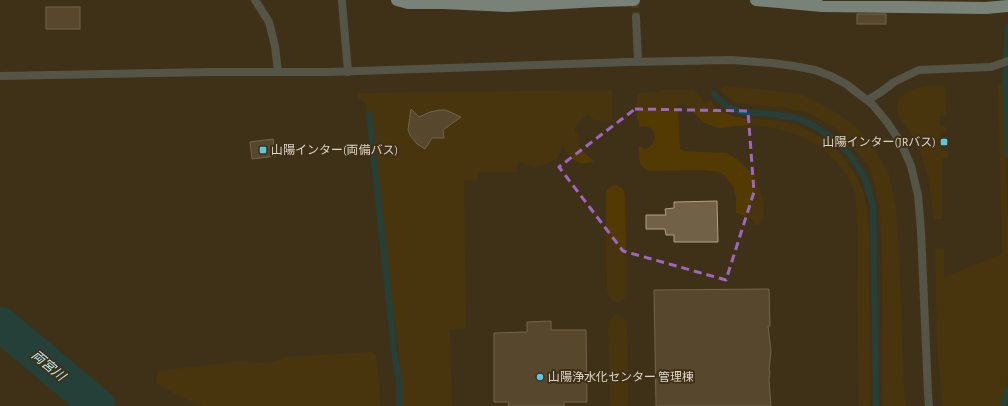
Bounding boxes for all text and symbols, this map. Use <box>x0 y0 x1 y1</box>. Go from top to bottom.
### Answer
place label: 山陽インター(JRバス) <box>822 135 936 148</box>
marker: 山陽インター(JRバス) <box>939 137 949 147</box>
place label: 山陽インター(両備バス) <box>271 143 398 156</box>
marker: 山陽インター(両備バス) <box>258 145 268 155</box>
water label: 両宮川 <box>29 348 69 385</box>
place label: 山陽浄水化センター 管理棟 <box>548 370 694 383</box>
marker: 山陽浄水化センター 管理棟 <box>535 372 545 382</box>

